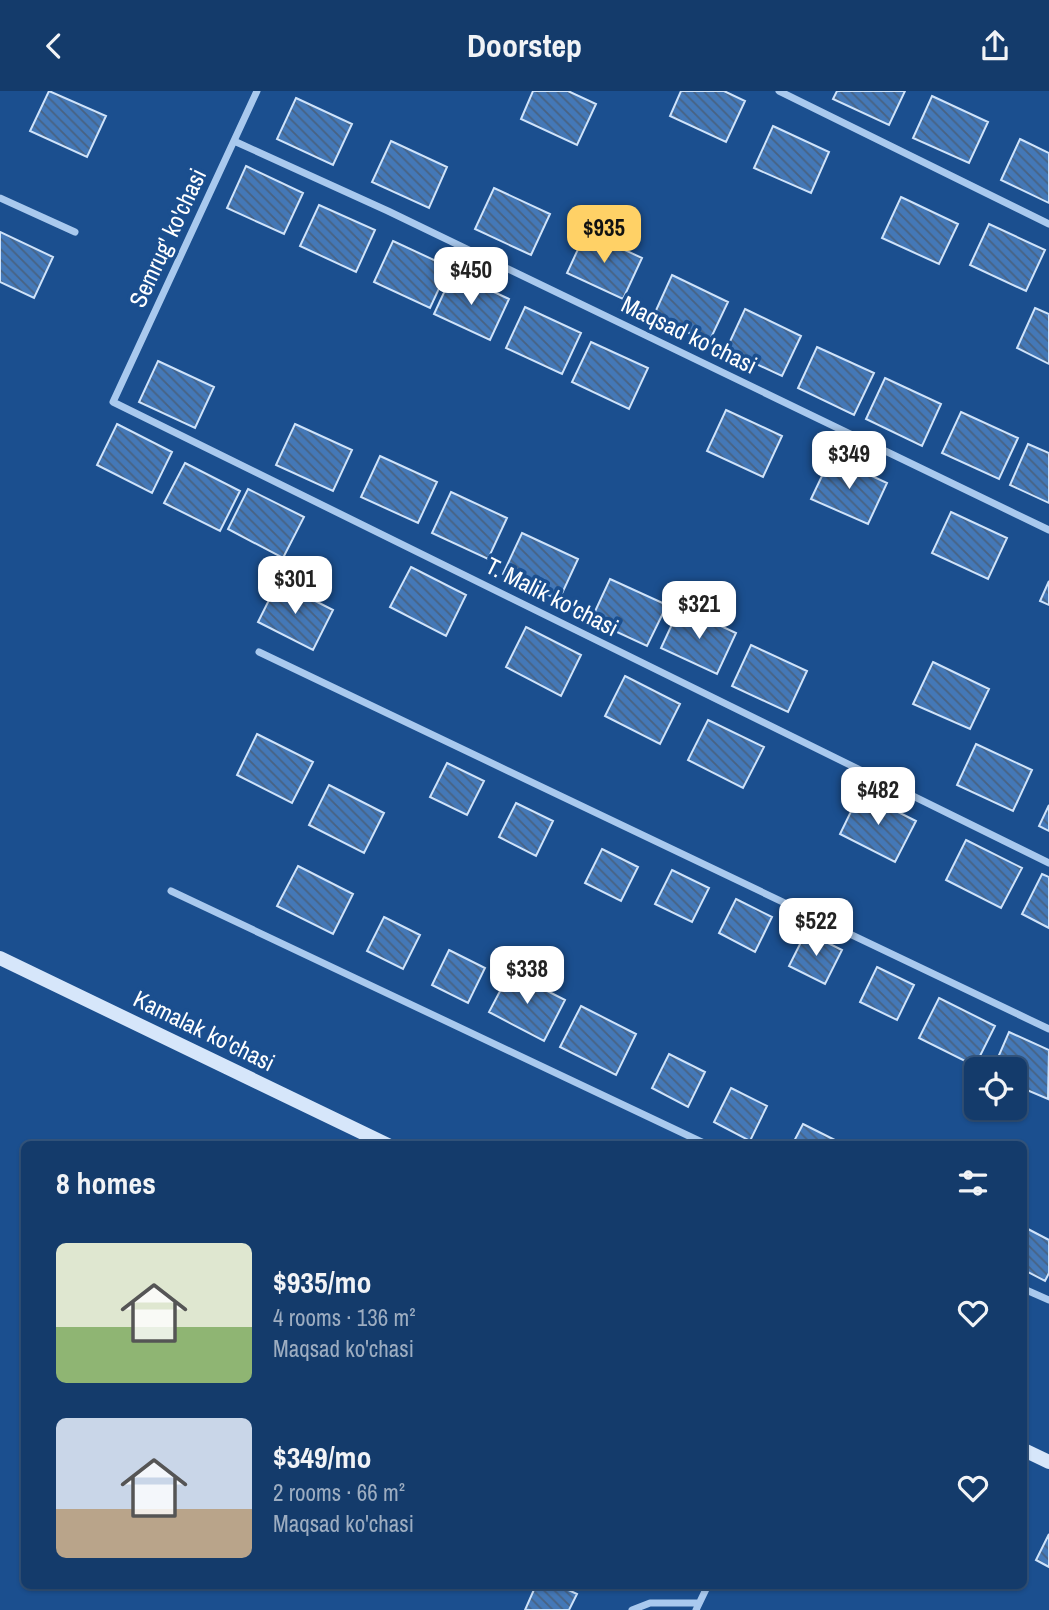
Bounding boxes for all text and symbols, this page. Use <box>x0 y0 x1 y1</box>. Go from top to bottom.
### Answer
text: Doorstep <box>467 24 582 67</box>
icon: back <box>35 27 73 65</box>
icon: share <box>976 27 1014 65</box>
street label: Semrug' ko'chasi <box>121 163 213 312</box>
pin: $935 <box>563 205 645 265</box>
text: $935 <box>583 212 625 243</box>
pin: $450 <box>430 247 512 307</box>
text: $450 <box>450 254 492 285</box>
street label: Maqsad ko'chasi <box>616 287 763 381</box>
pin: $349 <box>808 431 890 491</box>
text: $349 <box>828 438 870 469</box>
street label: T. Malik ko'chasi <box>481 549 624 643</box>
pin: $301 <box>254 557 336 616</box>
text: $301 <box>274 563 316 594</box>
pin: $321 <box>658 581 740 641</box>
text: $321 <box>678 588 720 619</box>
pin: $482 <box>837 767 919 827</box>
text: $482 <box>857 774 899 805</box>
pin: $522 <box>775 899 857 958</box>
text: $522 <box>795 905 837 936</box>
pin: $338 <box>486 947 568 1006</box>
text: $338 <box>506 953 548 984</box>
street label: Kamalak ko'chasi <box>128 982 280 1078</box>
map controls <box>964 1057 1027 1120</box>
button: locate <box>964 1057 1027 1120</box>
text: 8 homes <box>56 1163 156 1203</box>
icon: filters <box>954 1164 992 1202</box>
text: $935/mo <box>273 1262 371 1302</box>
icon: home <box>112 1271 196 1355</box>
icon: heart <box>954 1294 992 1332</box>
text: 4 rooms · 136 m² <box>273 1302 416 1333</box>
text: Maqsad ko'chasi <box>273 1333 414 1364</box>
text: $349/mo <box>273 1437 371 1477</box>
icon: home <box>112 1446 196 1530</box>
icon: heart <box>954 1469 992 1507</box>
text: 2 rooms · 66 m² <box>273 1477 405 1508</box>
text: Maqsad ko'chasi <box>273 1508 414 1539</box>

